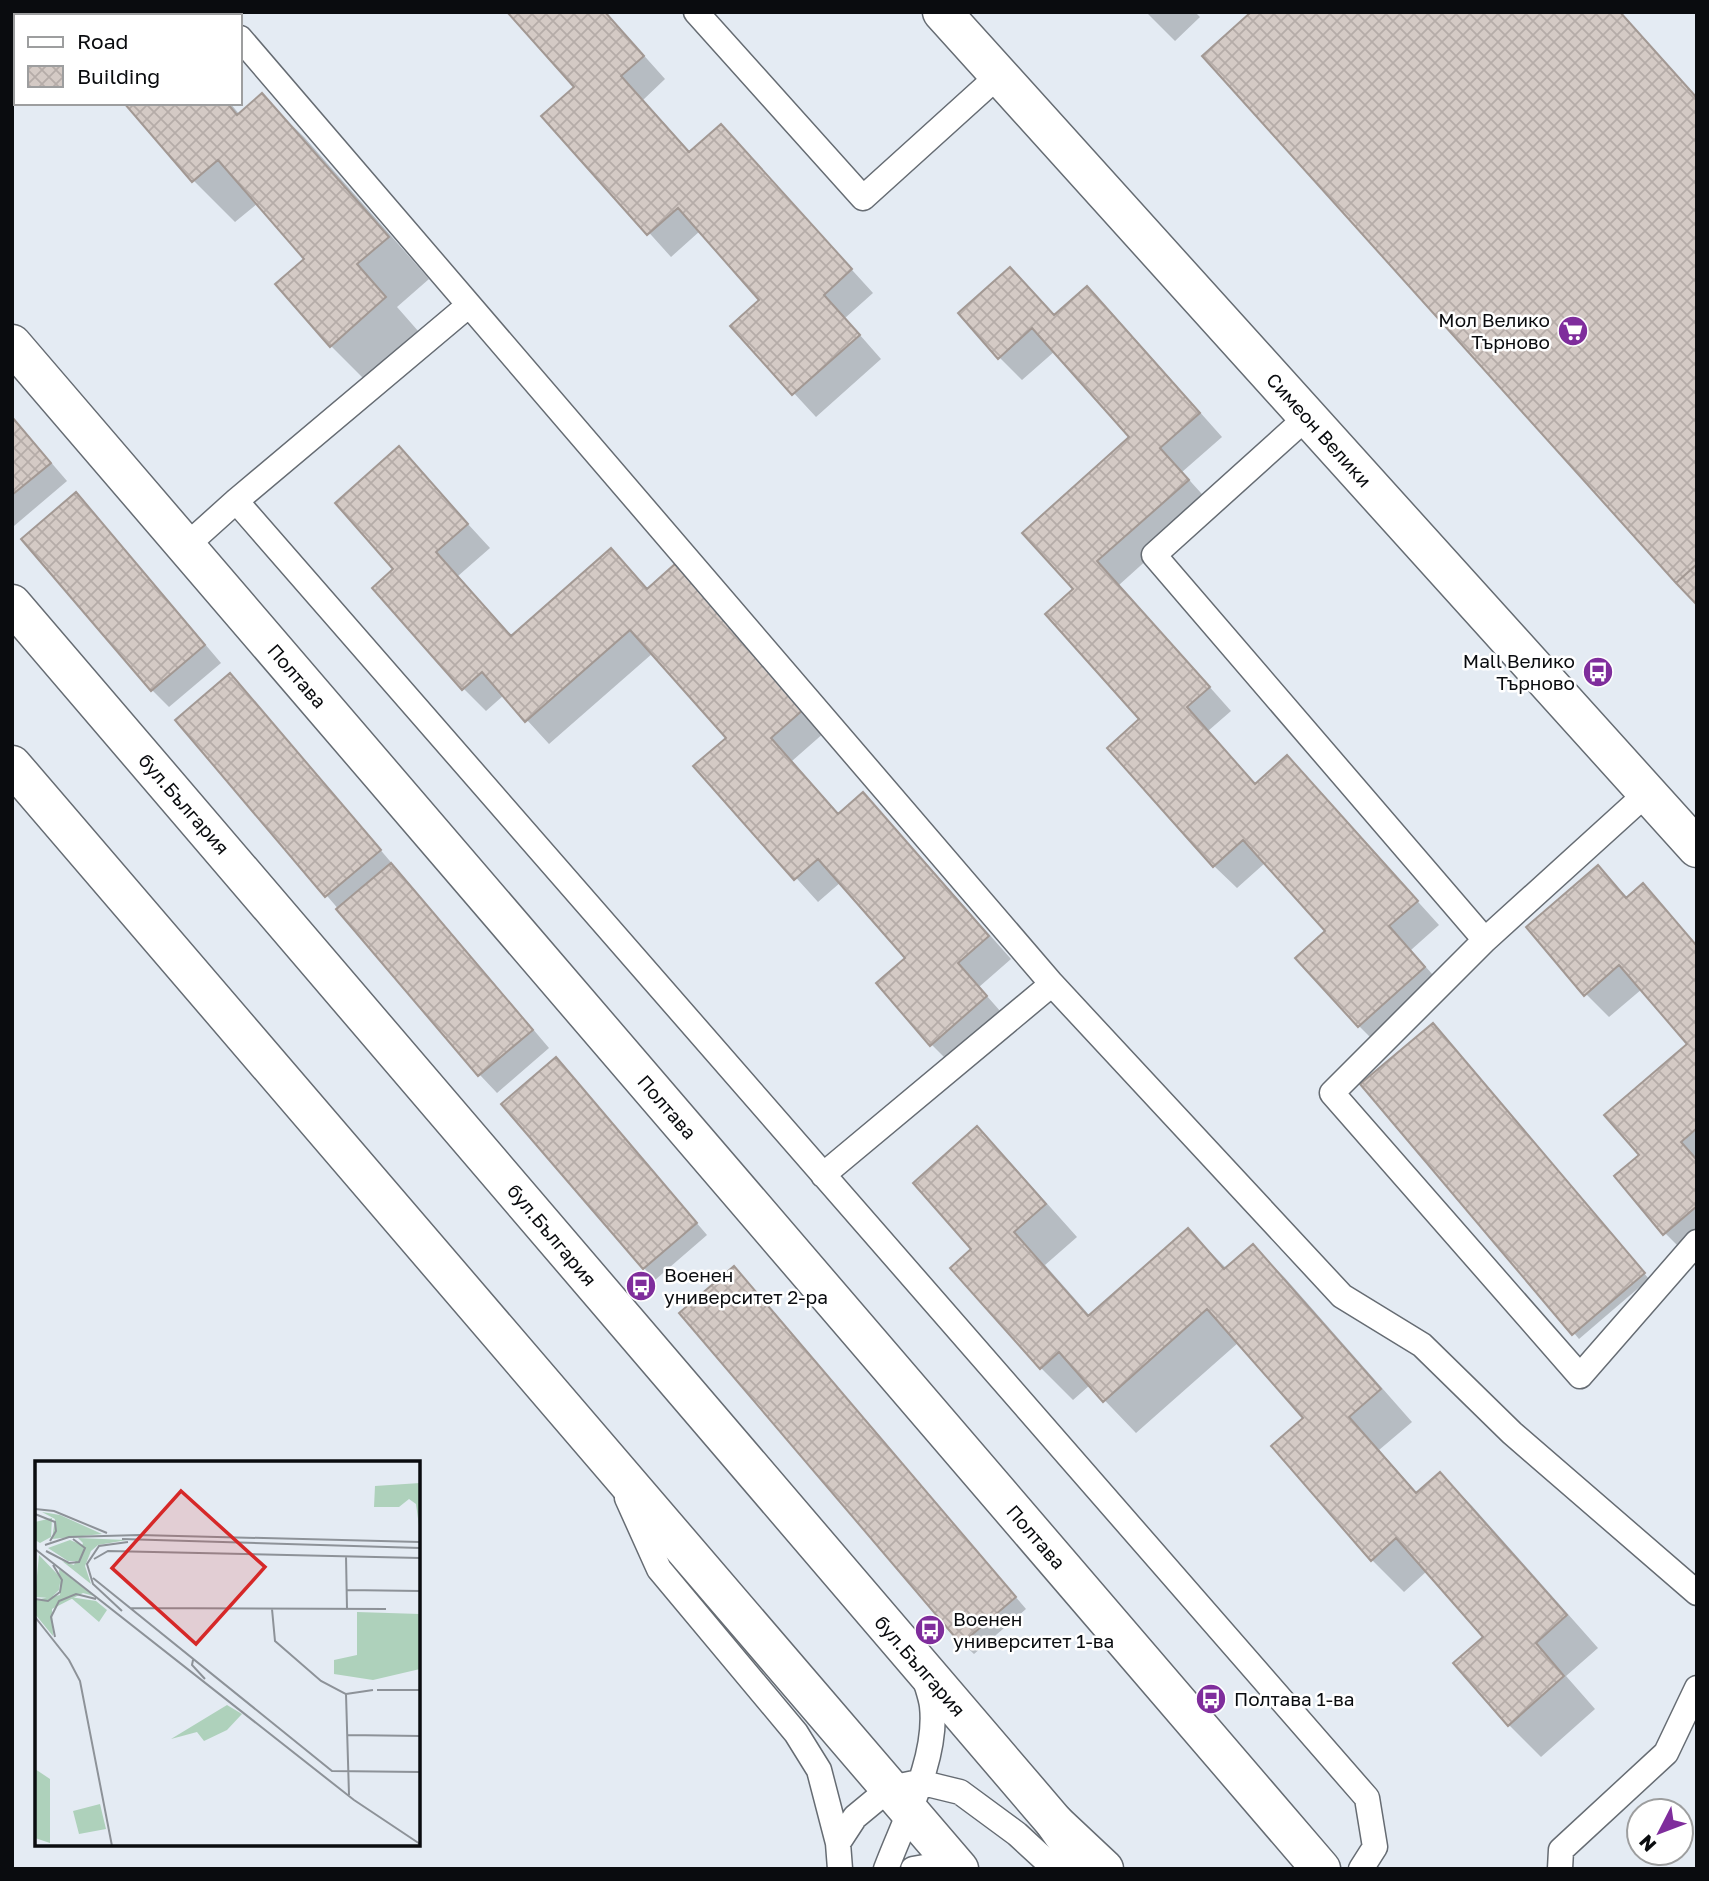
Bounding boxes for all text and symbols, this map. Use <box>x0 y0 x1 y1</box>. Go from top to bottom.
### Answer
legend <box>14 14 242 105</box>
text: Road <box>77 28 128 54</box>
text: Building <box>77 63 160 89</box>
place label: Мол Велико Търново <box>1438 308 1550 353</box>
supermarket icon: Мол Велико Търново <box>1556 314 1590 348</box>
street label: Симеон Велики <box>1262 368 1377 492</box>
street label: Полтава <box>263 639 332 713</box>
place label: Mall Велико Търново <box>1463 649 1575 694</box>
bus stop icon: Mall Велико Търново <box>1581 655 1615 689</box>
street label: бул.България <box>134 748 234 859</box>
street label: Полтава <box>633 1070 702 1144</box>
street label: бул.България <box>503 1179 602 1290</box>
place label: Военен университет 2-ра <box>664 1263 828 1308</box>
bus stop icon: Военен университет 2-ра <box>624 1269 658 1303</box>
inset map <box>35 1461 420 1846</box>
street label: Полтава <box>1002 1500 1071 1574</box>
place label: Военен университет 1-ва <box>953 1607 1114 1652</box>
street label: бул.България <box>870 1610 970 1721</box>
bus stop icon: Военен университет 1-ва <box>913 1613 947 1647</box>
bus stop icon: Полтава 1-ва <box>1194 1682 1228 1716</box>
place label: Полтава 1-ва <box>1234 1687 1354 1710</box>
north arrow <box>1625 1797 1695 1867</box>
text: N <box>1634 1831 1660 1857</box>

